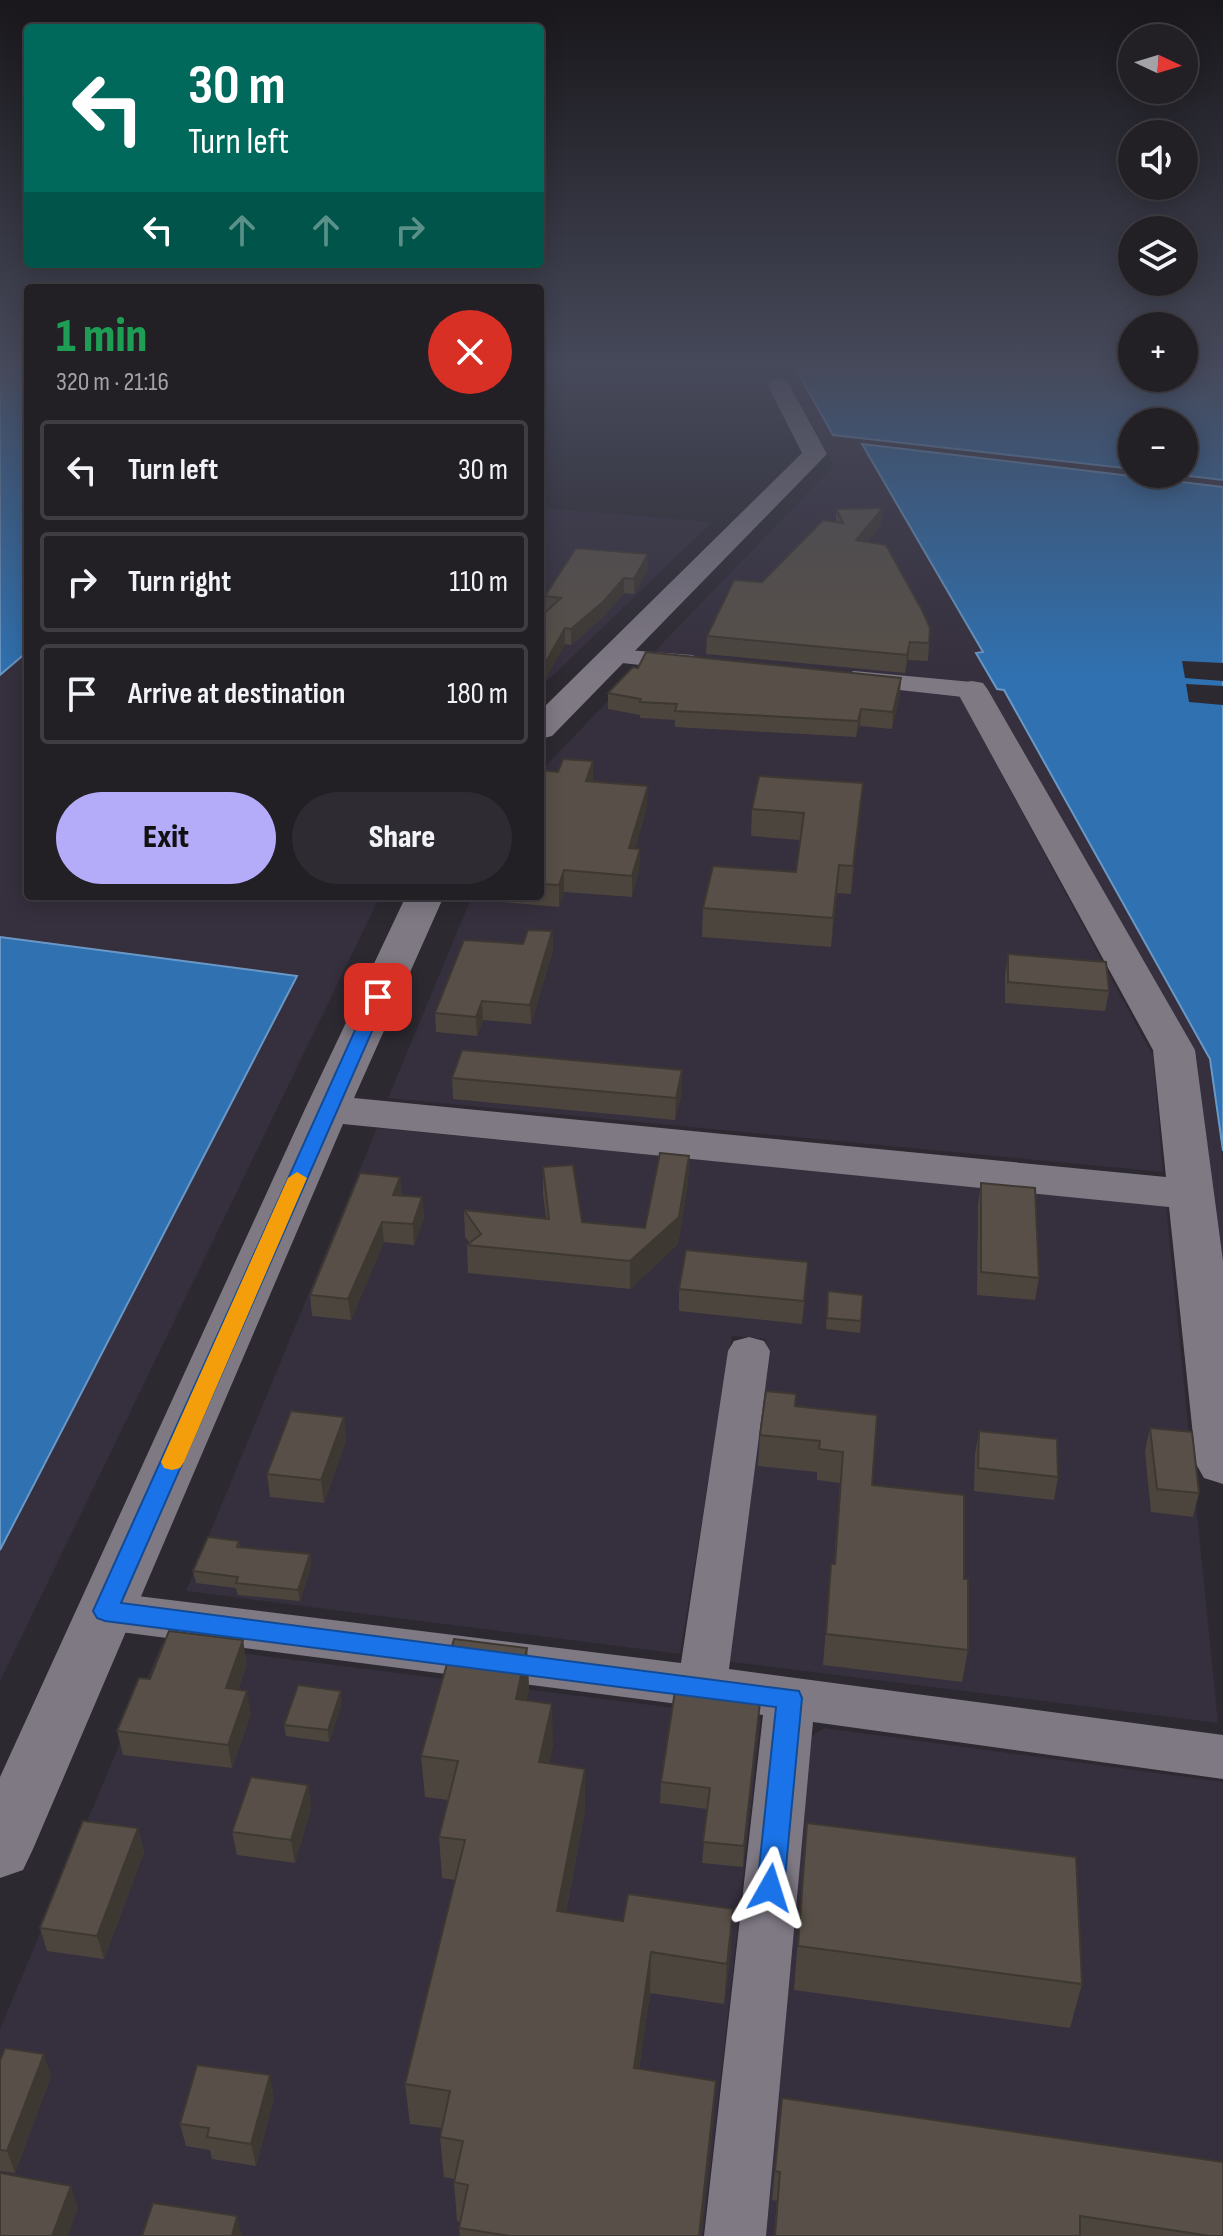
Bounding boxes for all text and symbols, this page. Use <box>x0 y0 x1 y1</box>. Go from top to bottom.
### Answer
north arrow <box>1118 24 1198 104</box>
map controls <box>1118 24 1198 488</box>
text: 30 m <box>188 53 286 120</box>
icon: left <box>56 56 160 160</box>
button: sound <box>1118 120 1198 200</box>
text: Turn left <box>188 121 289 164</box>
icon: left <box>136 208 180 252</box>
icon: ahead <box>220 208 264 252</box>
icon: ahead <box>304 208 348 252</box>
icon: right <box>388 208 432 252</box>
button: layers <box>1118 216 1198 296</box>
text: 1 min <box>56 308 147 365</box>
button: close <box>428 310 512 394</box>
button: + <box>1118 312 1198 392</box>
text: 320 m · 21:16 <box>56 367 169 398</box>
button: − <box>1118 408 1198 488</box>
icon: left <box>60 448 104 492</box>
text: Turn left <box>128 452 218 488</box>
text: 30 m <box>458 452 508 488</box>
icon: right <box>60 560 104 604</box>
text: Turn right <box>128 564 231 600</box>
text: 110 m <box>450 564 508 600</box>
icon: arrive <box>60 672 104 716</box>
text: Arrive at destination <box>128 676 345 712</box>
text: 180 m <box>447 676 508 712</box>
button: Exit <box>56 792 276 884</box>
button: Share <box>292 792 512 884</box>
pin <box>344 963 412 1031</box>
icon: arrive <box>356 975 400 1019</box>
position arrow <box>728 1846 812 1930</box>

